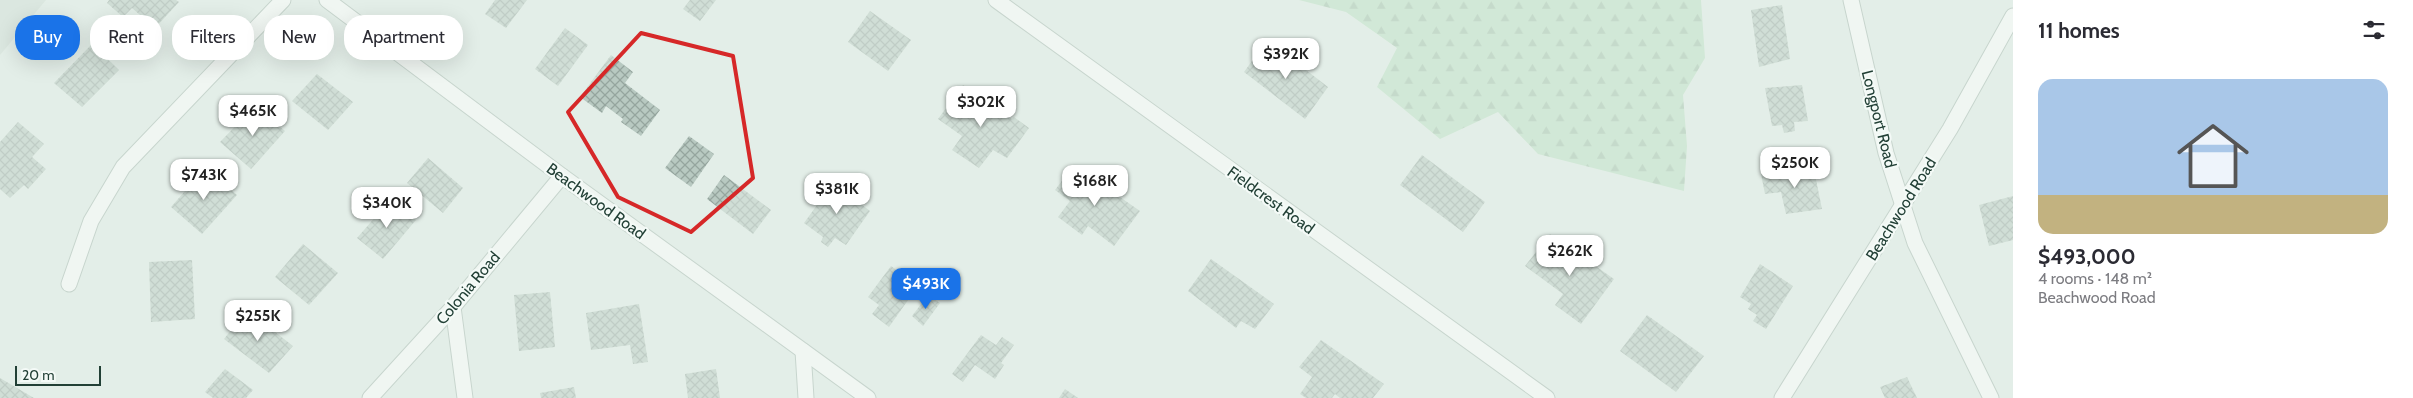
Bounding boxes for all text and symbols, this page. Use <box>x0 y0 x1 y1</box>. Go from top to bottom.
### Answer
chip: Buy <box>15 15 80 60</box>
chip: Rent <box>90 15 162 60</box>
chip: Filters <box>172 15 254 60</box>
chip: New <box>264 15 334 60</box>
chip: Apartment <box>344 15 463 60</box>
icon: filters <box>2360 16 2388 44</box>
text: 11 homes <box>2038 18 2120 43</box>
pin: $392K <box>1251 38 1321 80</box>
text: $392K <box>1263 44 1309 63</box>
street label: Longport Road <box>1858 68 1900 170</box>
pin: $302K <box>946 86 1016 128</box>
text: $302K <box>957 92 1005 111</box>
pin: $465K <box>218 94 288 137</box>
text: $465K <box>230 101 276 120</box>
icon: home <box>2168 111 2258 201</box>
pin: $250K <box>1760 146 1830 189</box>
text: $250K <box>1771 153 1819 172</box>
street label: Beachwood Road <box>1862 154 1940 264</box>
pin: $743K <box>169 158 239 201</box>
street label: Beachwood Road <box>543 159 649 243</box>
street label: Fieldcrest Road <box>1224 162 1318 238</box>
pin: $168K <box>1060 164 1130 207</box>
text: $743K <box>181 165 227 184</box>
text: $168K <box>1073 171 1117 190</box>
pin: $381K <box>802 172 872 215</box>
text: $381K <box>815 179 859 198</box>
pin: $340K <box>352 186 422 229</box>
text: $340K <box>362 193 412 212</box>
pin: $262K <box>1535 234 1605 277</box>
text: $262K <box>1547 241 1593 260</box>
text: $493,000 <box>2038 244 2136 269</box>
street label: Colonia Road <box>432 248 504 328</box>
pin: $493K <box>891 268 961 310</box>
text: 4 rooms · 148 m² <box>2038 269 2152 288</box>
text: $493K <box>903 274 949 293</box>
text: Beachwood Road <box>2038 288 2156 307</box>
pin: $255K <box>223 300 293 342</box>
text: $255K <box>236 306 280 325</box>
scale bar <box>15 363 101 386</box>
text: 20 m <box>22 366 55 384</box>

